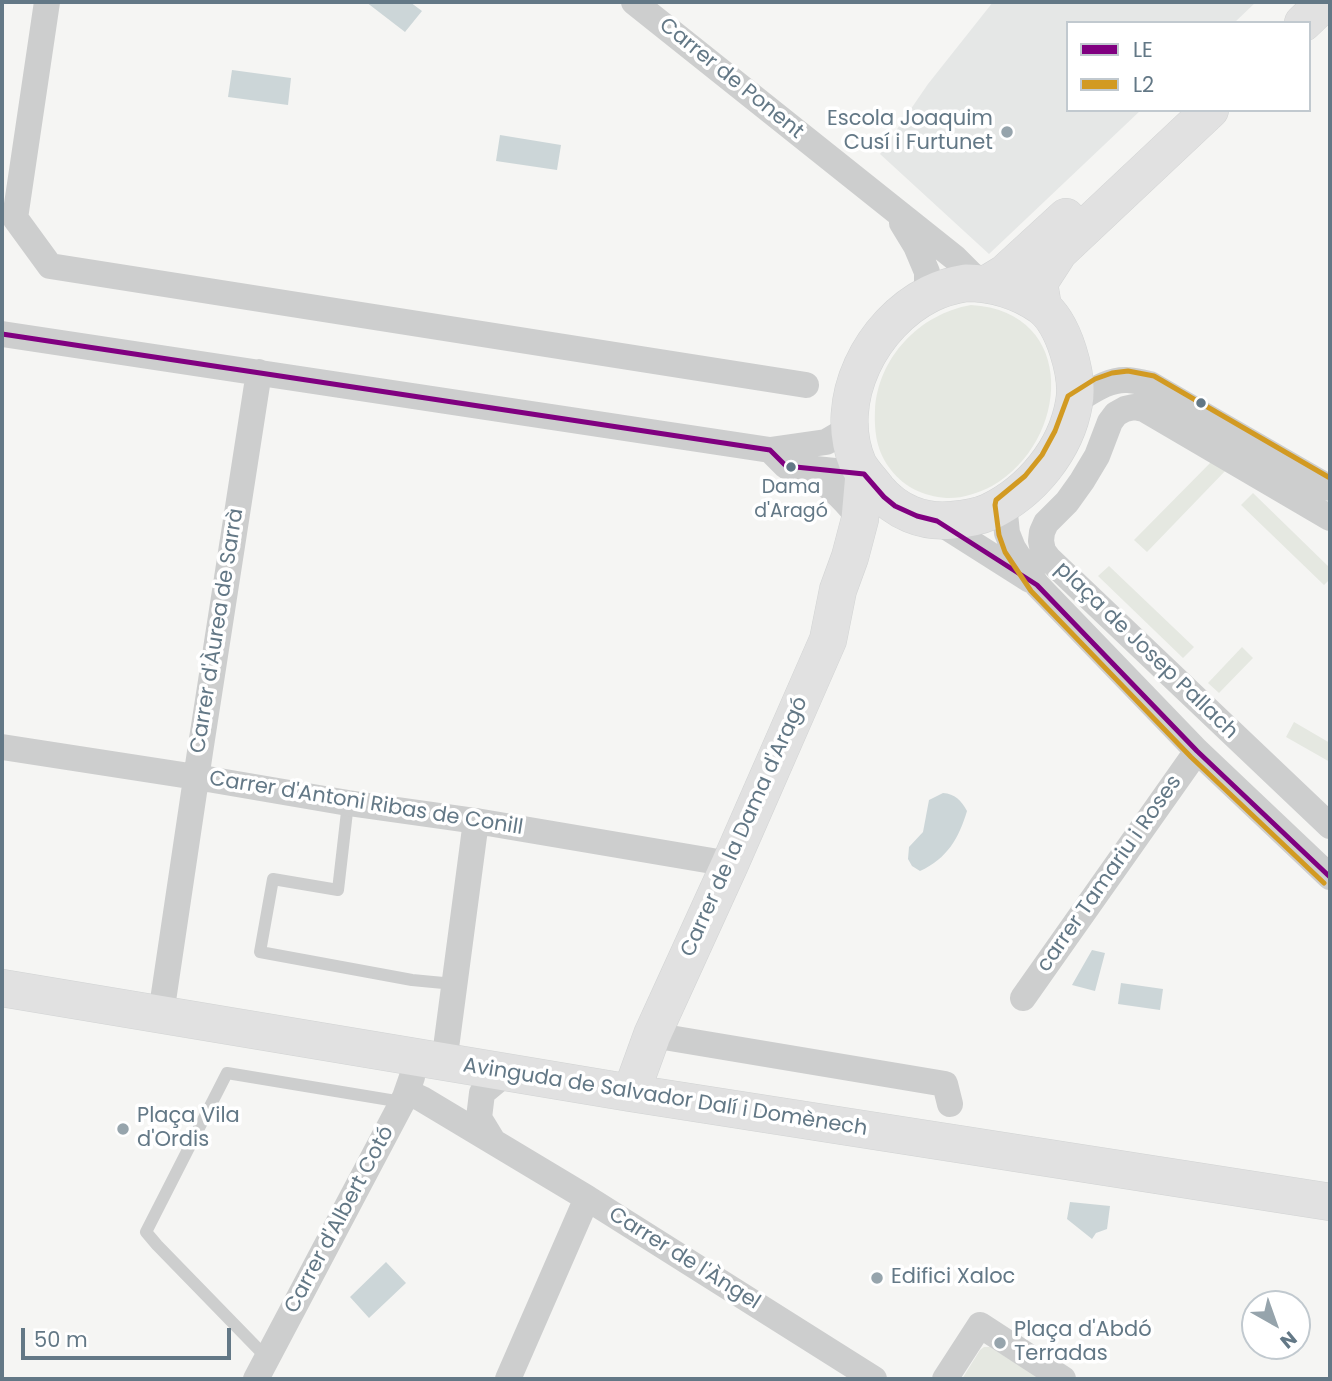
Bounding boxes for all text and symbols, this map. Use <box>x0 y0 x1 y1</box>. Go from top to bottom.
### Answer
street label: Carrer de Ponent <box>654 13 808 145</box>
legend <box>1066 21 1311 112</box>
text: LE <box>1133 35 1153 64</box>
text: L2 <box>1133 70 1154 99</box>
place label: Escola Joaquim Cusí i Furtunet <box>827 107 993 157</box>
marker: Escola Joaquim Cusí i Furtunet <box>999 124 1015 140</box>
unlabelled marker <box>1194 396 1208 410</box>
marker: Dama d'Aragó <box>784 460 798 474</box>
place label: Dama d'Aragó <box>754 477 828 521</box>
street label: Carrer d'Àurea de Sarrà <box>186 507 250 755</box>
street label: plaça de Josep Pallach <box>1049 557 1243 745</box>
street label: Carrer de la Dama d'Aragó <box>676 693 814 961</box>
street label: Carrer d'Antoni Ribas de Conill <box>207 767 525 841</box>
street label: carrer Tamariu i Roses <box>1032 771 1188 977</box>
street label: Avinguda de Salvador Dalí i Domènech <box>461 1054 869 1142</box>
place label: Plaça Vila d'Ordis <box>137 1104 240 1154</box>
marker: Plaça Vila d'Ordis <box>115 1121 131 1137</box>
street label: Carrer d'Albert Cotó <box>280 1122 400 1318</box>
street label: Carrer de l'Àngel <box>604 1202 764 1316</box>
place label: Edifici Xaloc <box>891 1265 1015 1291</box>
marker: Edifici Xaloc <box>869 1270 885 1286</box>
north arrow <box>1241 1290 1311 1360</box>
scale bar <box>24 1314 234 1358</box>
place label: Plaça d'Abdó Terradas <box>1014 1318 1152 1368</box>
text: 50 m <box>34 1325 88 1354</box>
text: N <box>1274 1325 1303 1355</box>
marker: Plaça d'Abdó Terradas <box>992 1335 1008 1351</box>

